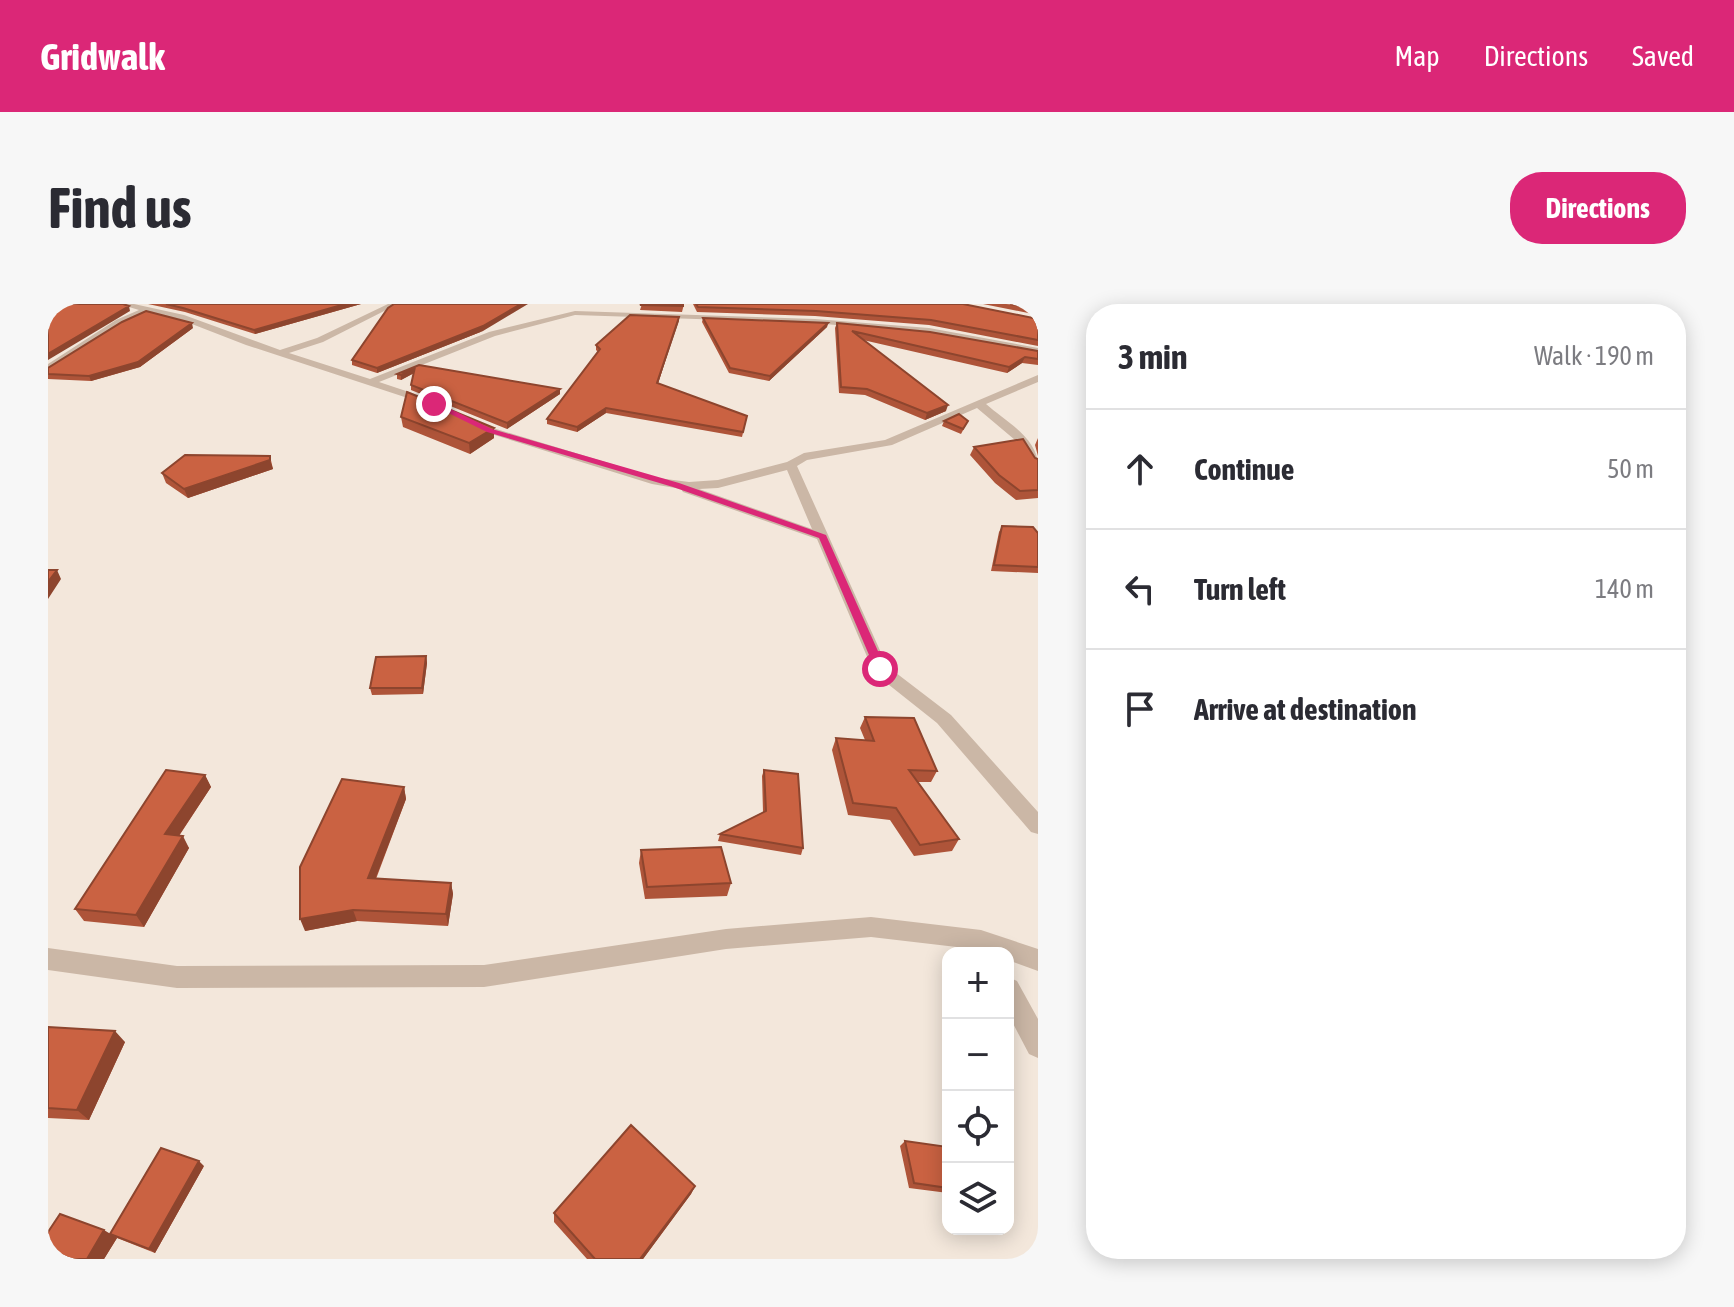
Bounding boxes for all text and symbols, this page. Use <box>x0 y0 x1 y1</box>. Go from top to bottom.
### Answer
text: Gridwalk <box>40 35 165 78</box>
text: Map <box>1395 40 1440 72</box>
text: Directions <box>1484 40 1588 72</box>
text: Saved <box>1632 40 1694 72</box>
button: Directions <box>1510 172 1686 244</box>
text: Find us <box>48 176 192 240</box>
text: 3 min <box>1118 337 1187 376</box>
text: Walk · 190 m <box>1534 341 1654 371</box>
route end <box>416 386 452 422</box>
icon: ahead <box>1118 447 1162 491</box>
text: Continue <box>1194 452 1294 486</box>
text: 50 m <box>1607 454 1654 484</box>
icon: left <box>1118 567 1162 611</box>
text: Turn left <box>1194 572 1286 606</box>
text: 140 m <box>1595 574 1654 604</box>
route start <box>862 651 898 687</box>
icon: arrive <box>1118 687 1162 731</box>
text: Arrive at destination <box>1194 692 1416 726</box>
map controls <box>942 947 1014 1235</box>
button: + <box>942 947 1014 1019</box>
button: − <box>942 1019 1014 1091</box>
button: locate <box>942 1091 1014 1163</box>
button: layers <box>942 1163 1014 1235</box>

